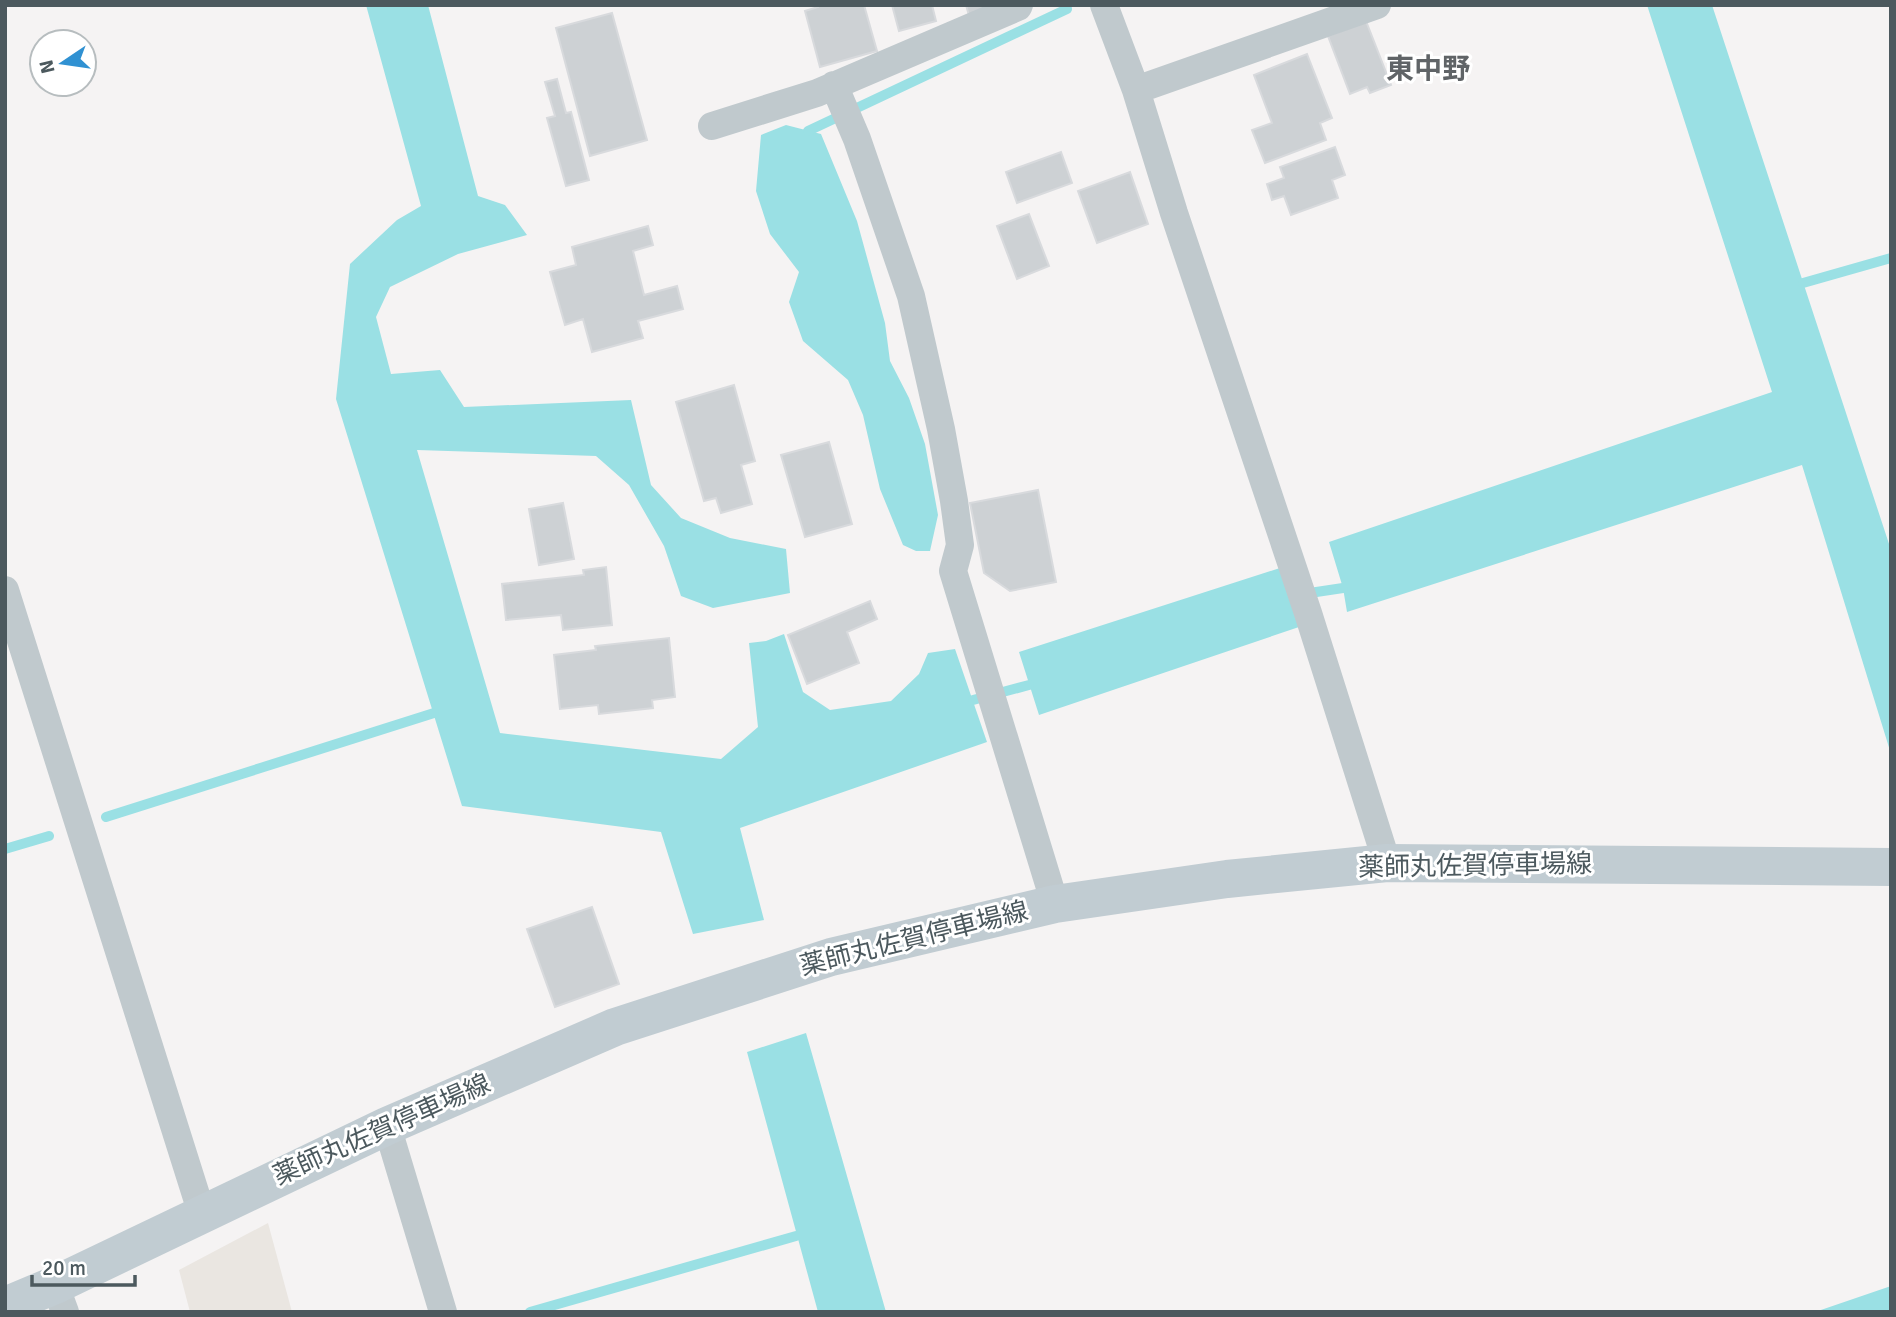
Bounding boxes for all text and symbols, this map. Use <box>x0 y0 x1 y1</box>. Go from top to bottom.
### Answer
north arrow <box>28 28 98 98</box>
district label: 東中野 <box>1386 52 1470 86</box>
text: N <box>34 57 61 76</box>
street label: 薬師丸佐賀停車場線 <box>1358 848 1592 884</box>
street label: 薬師丸佐賀停車場線 <box>797 895 1031 983</box>
street label: 薬師丸佐賀停車場線 <box>269 1068 495 1192</box>
scale bar <box>32 1244 135 1288</box>
text: 20 m <box>42 1255 86 1281</box>

